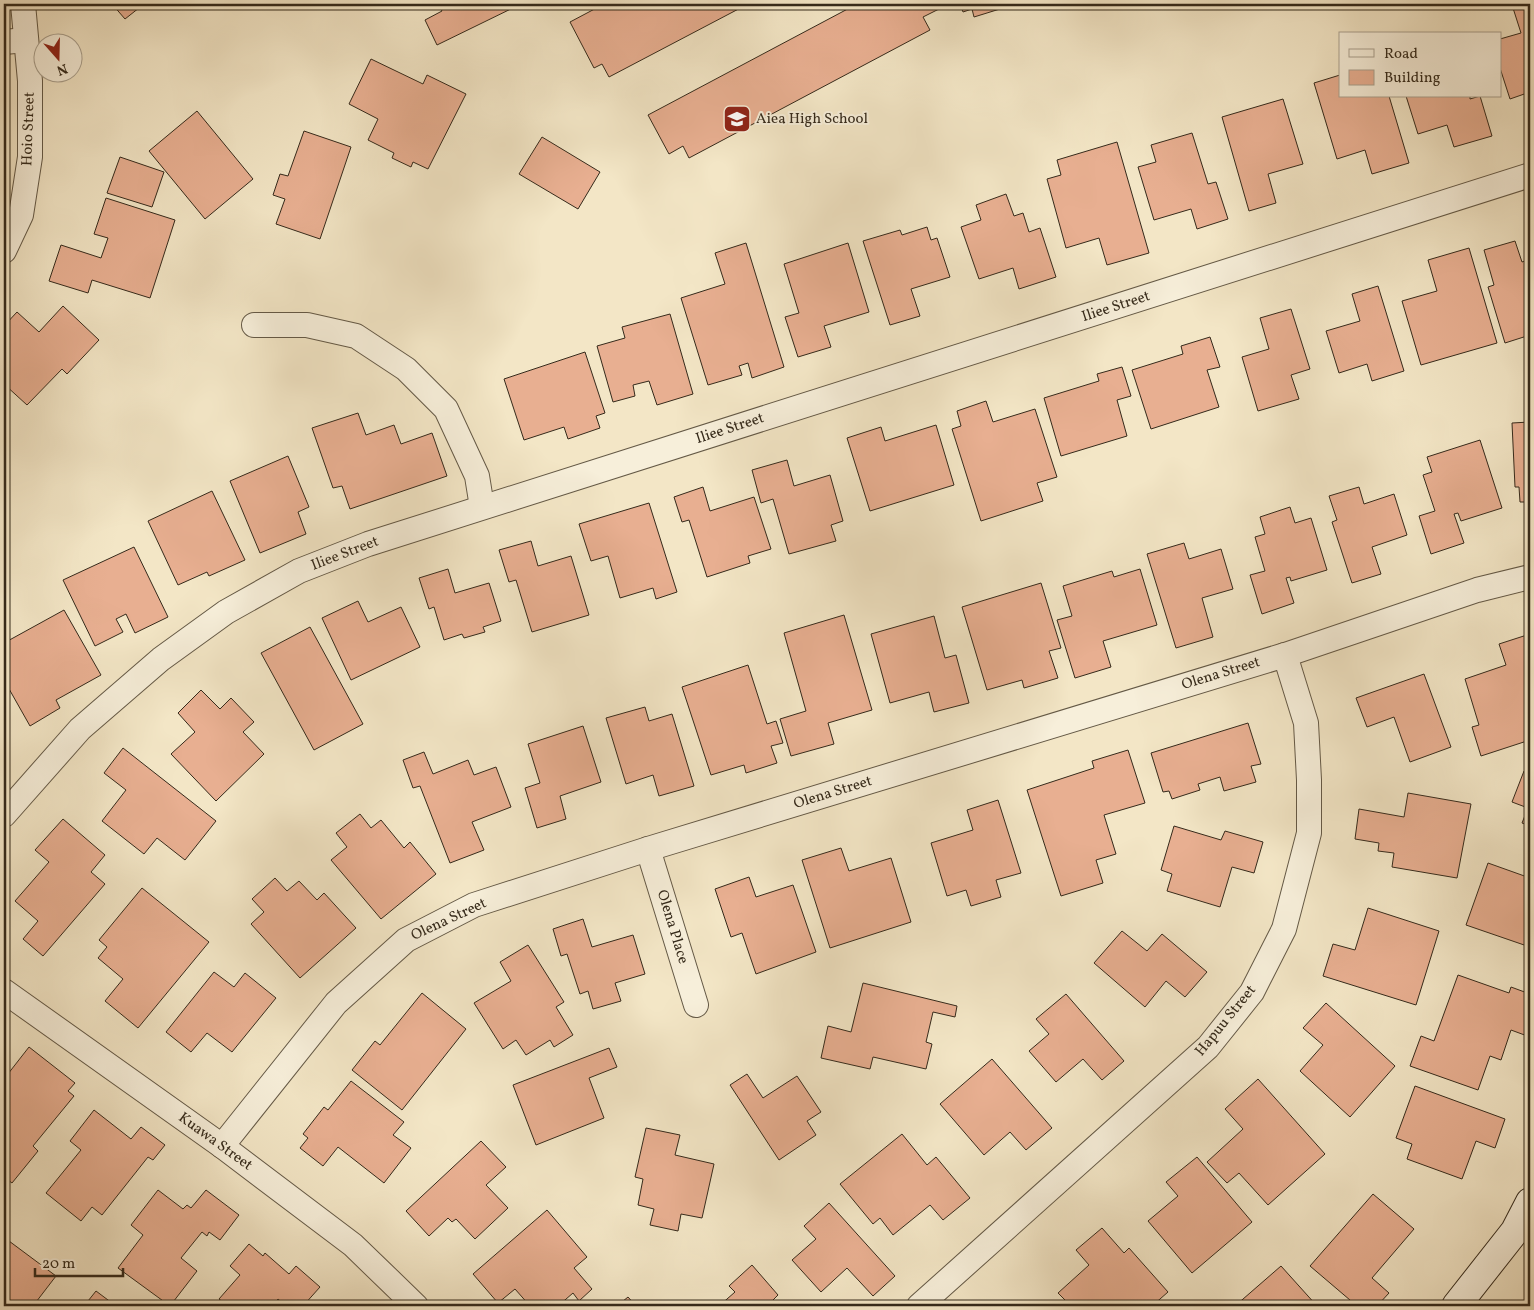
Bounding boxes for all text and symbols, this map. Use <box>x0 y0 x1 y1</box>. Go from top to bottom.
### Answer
north arrow <box>32 32 82 82</box>
legend <box>1339 32 1502 98</box>
text: Road <box>1384 44 1418 65</box>
text: N <box>54 58 70 79</box>
text: Building <box>1384 68 1441 89</box>
street label: Hoio Street <box>17 92 41 166</box>
school or university icon: Aiea High School <box>722 104 752 134</box>
place label: Aiea High School <box>756 109 868 130</box>
street label: Iliee Street <box>1079 286 1153 328</box>
street label: Iliee Street <box>693 408 767 450</box>
street label: Iliee Street <box>308 532 382 576</box>
street label: Olena Street <box>1179 652 1263 696</box>
street label: Olena Street <box>791 771 875 815</box>
street label: Olena Place <box>651 887 693 967</box>
street label: Olena Street <box>408 893 490 947</box>
street label: Hapuu Street <box>1191 981 1261 1061</box>
street label: Kuawa Street <box>174 1108 256 1176</box>
scale bar <box>35 1245 122 1277</box>
text: 20 m <box>42 1254 75 1275</box>

